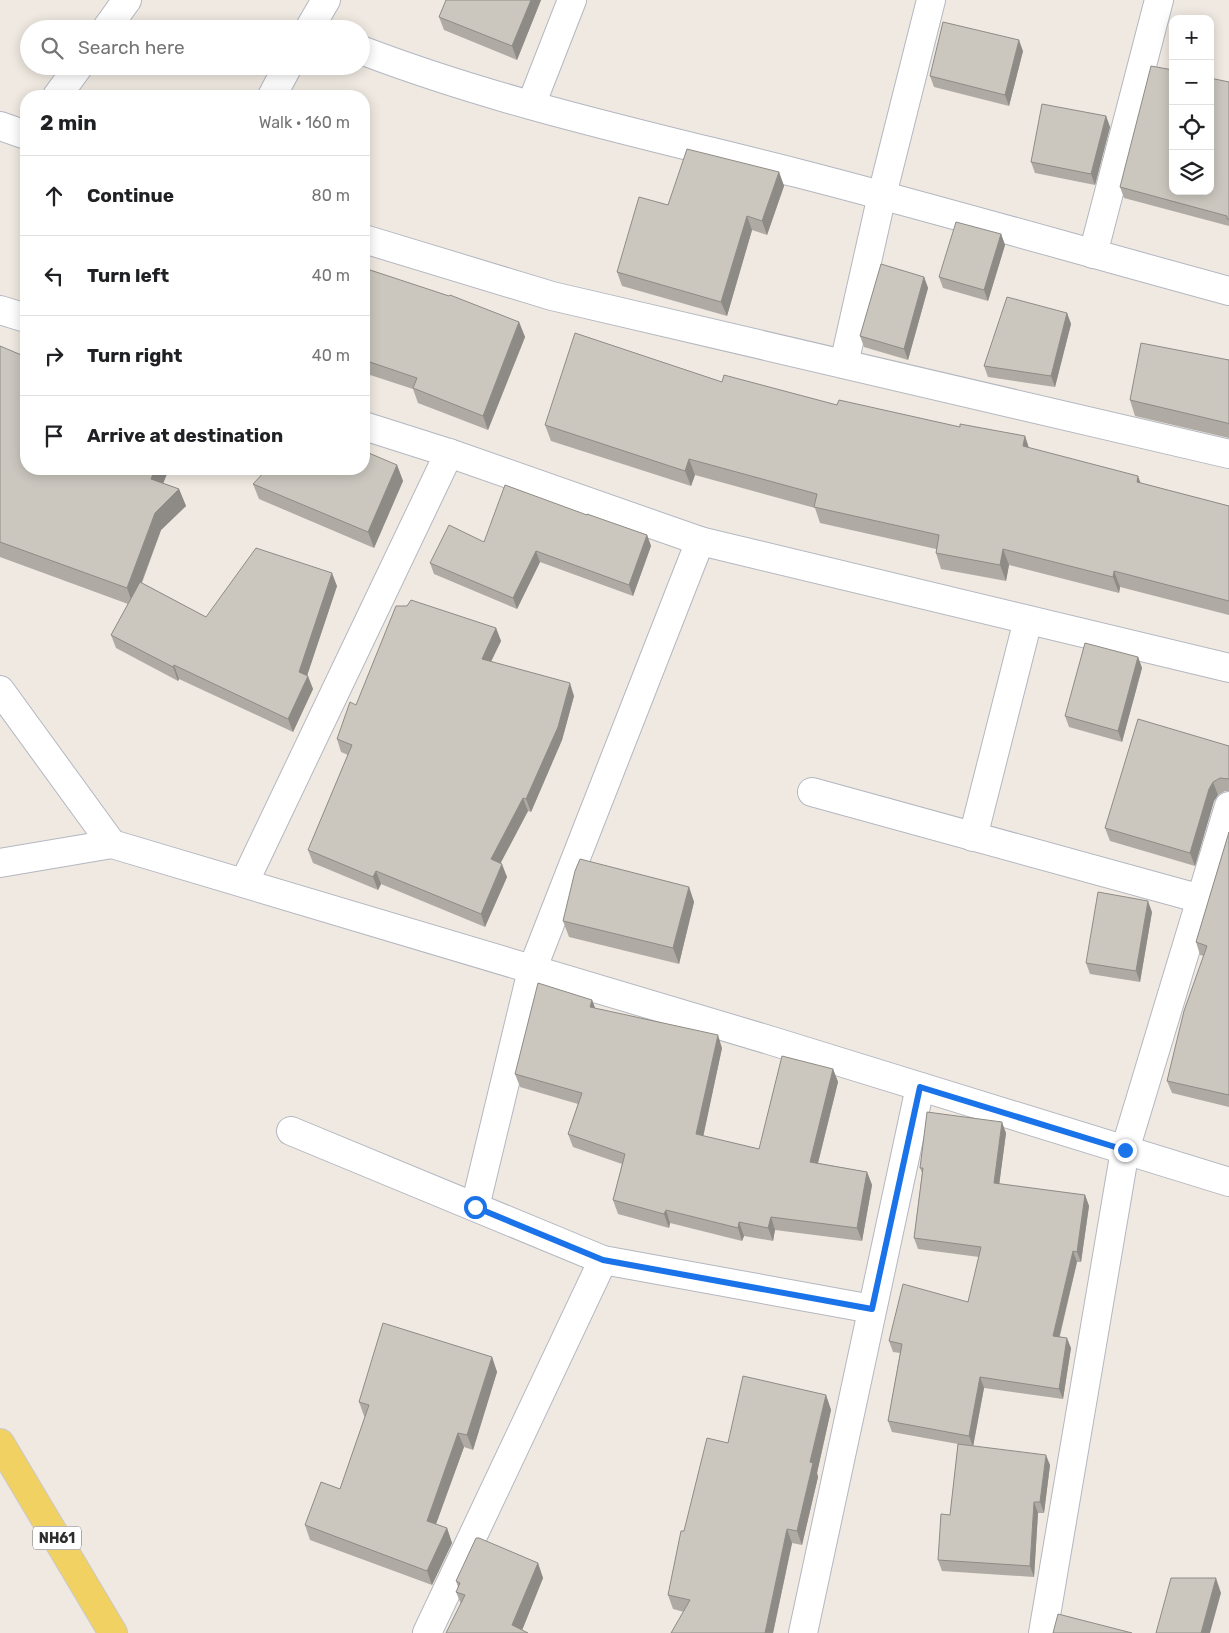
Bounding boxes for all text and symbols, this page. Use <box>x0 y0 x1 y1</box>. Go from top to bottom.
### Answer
map controls <box>1169 15 1214 195</box>
button: + <box>1169 15 1214 60</box>
search box <box>20 20 370 75</box>
icon: search <box>38 34 66 62</box>
text: Search here <box>78 36 185 59</box>
button: − <box>1169 60 1214 105</box>
button: locate <box>1169 105 1214 150</box>
text: 2 min <box>40 110 97 135</box>
text: Walk · 160 m <box>259 113 350 132</box>
button: layers <box>1169 150 1214 195</box>
icon: ahead <box>40 182 68 210</box>
text: Continue <box>87 184 174 207</box>
text: 80 m <box>312 186 350 205</box>
icon: left <box>40 262 68 290</box>
text: Turn left <box>87 264 169 287</box>
text: 40 m <box>312 266 350 285</box>
icon: right <box>40 342 68 370</box>
text: Turn right <box>87 344 182 367</box>
text: 40 m <box>312 346 350 365</box>
icon: arrive <box>40 422 68 450</box>
text: Arrive at destination <box>87 424 283 447</box>
route end <box>1114 1139 1137 1162</box>
route start <box>464 1196 487 1219</box>
road number: NH61 <box>33 1526 81 1550</box>

